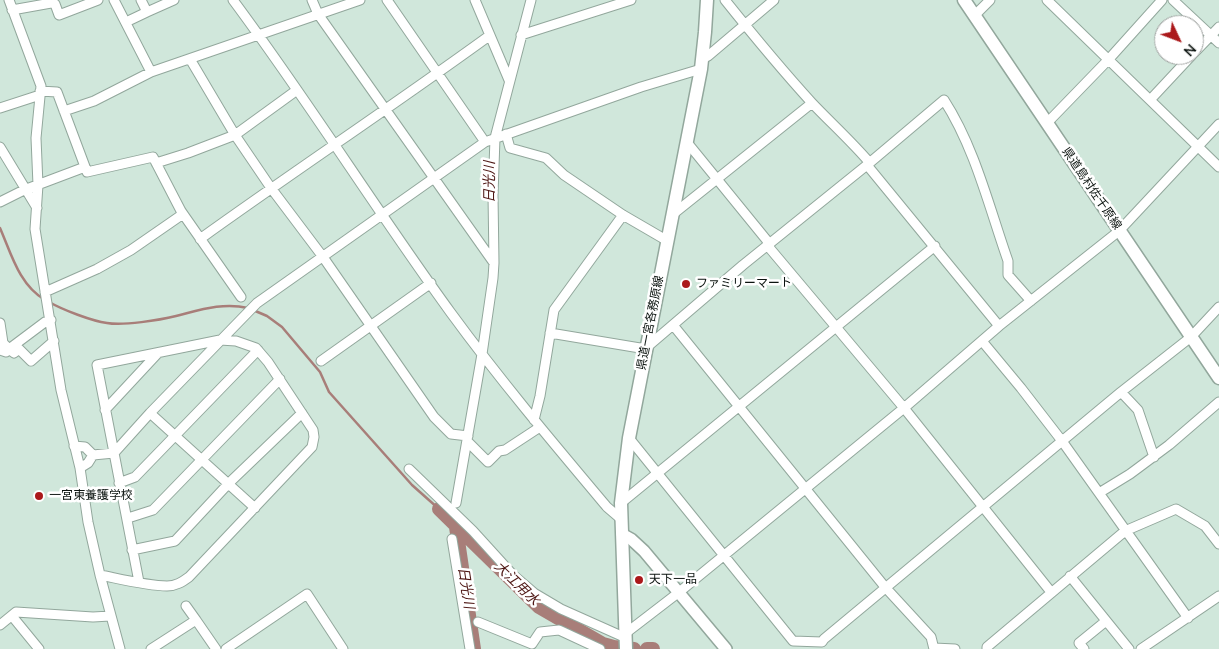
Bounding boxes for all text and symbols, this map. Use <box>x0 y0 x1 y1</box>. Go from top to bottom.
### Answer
north arrow <box>1154 15 1204 65</box>
text: N <box>1179 40 1200 60</box>
street label: 県道島村佐千原線 <box>1058 145 1124 233</box>
water label: 日光川 <box>483 161 499 203</box>
street label: 県道一宮各務原線 <box>635 275 667 371</box>
place label: ファミリーマート <box>696 277 792 291</box>
marker: ファミリーマート <box>680 278 692 290</box>
place label: 一宮東養護学校 <box>49 489 133 503</box>
marker: 一宮東養護学校 <box>33 490 45 502</box>
water label: 大江用水 <box>490 559 542 609</box>
water label: 日光川 <box>453 566 477 610</box>
place label: 天下一品 <box>649 573 697 587</box>
marker: 天下一品 <box>633 574 645 586</box>

